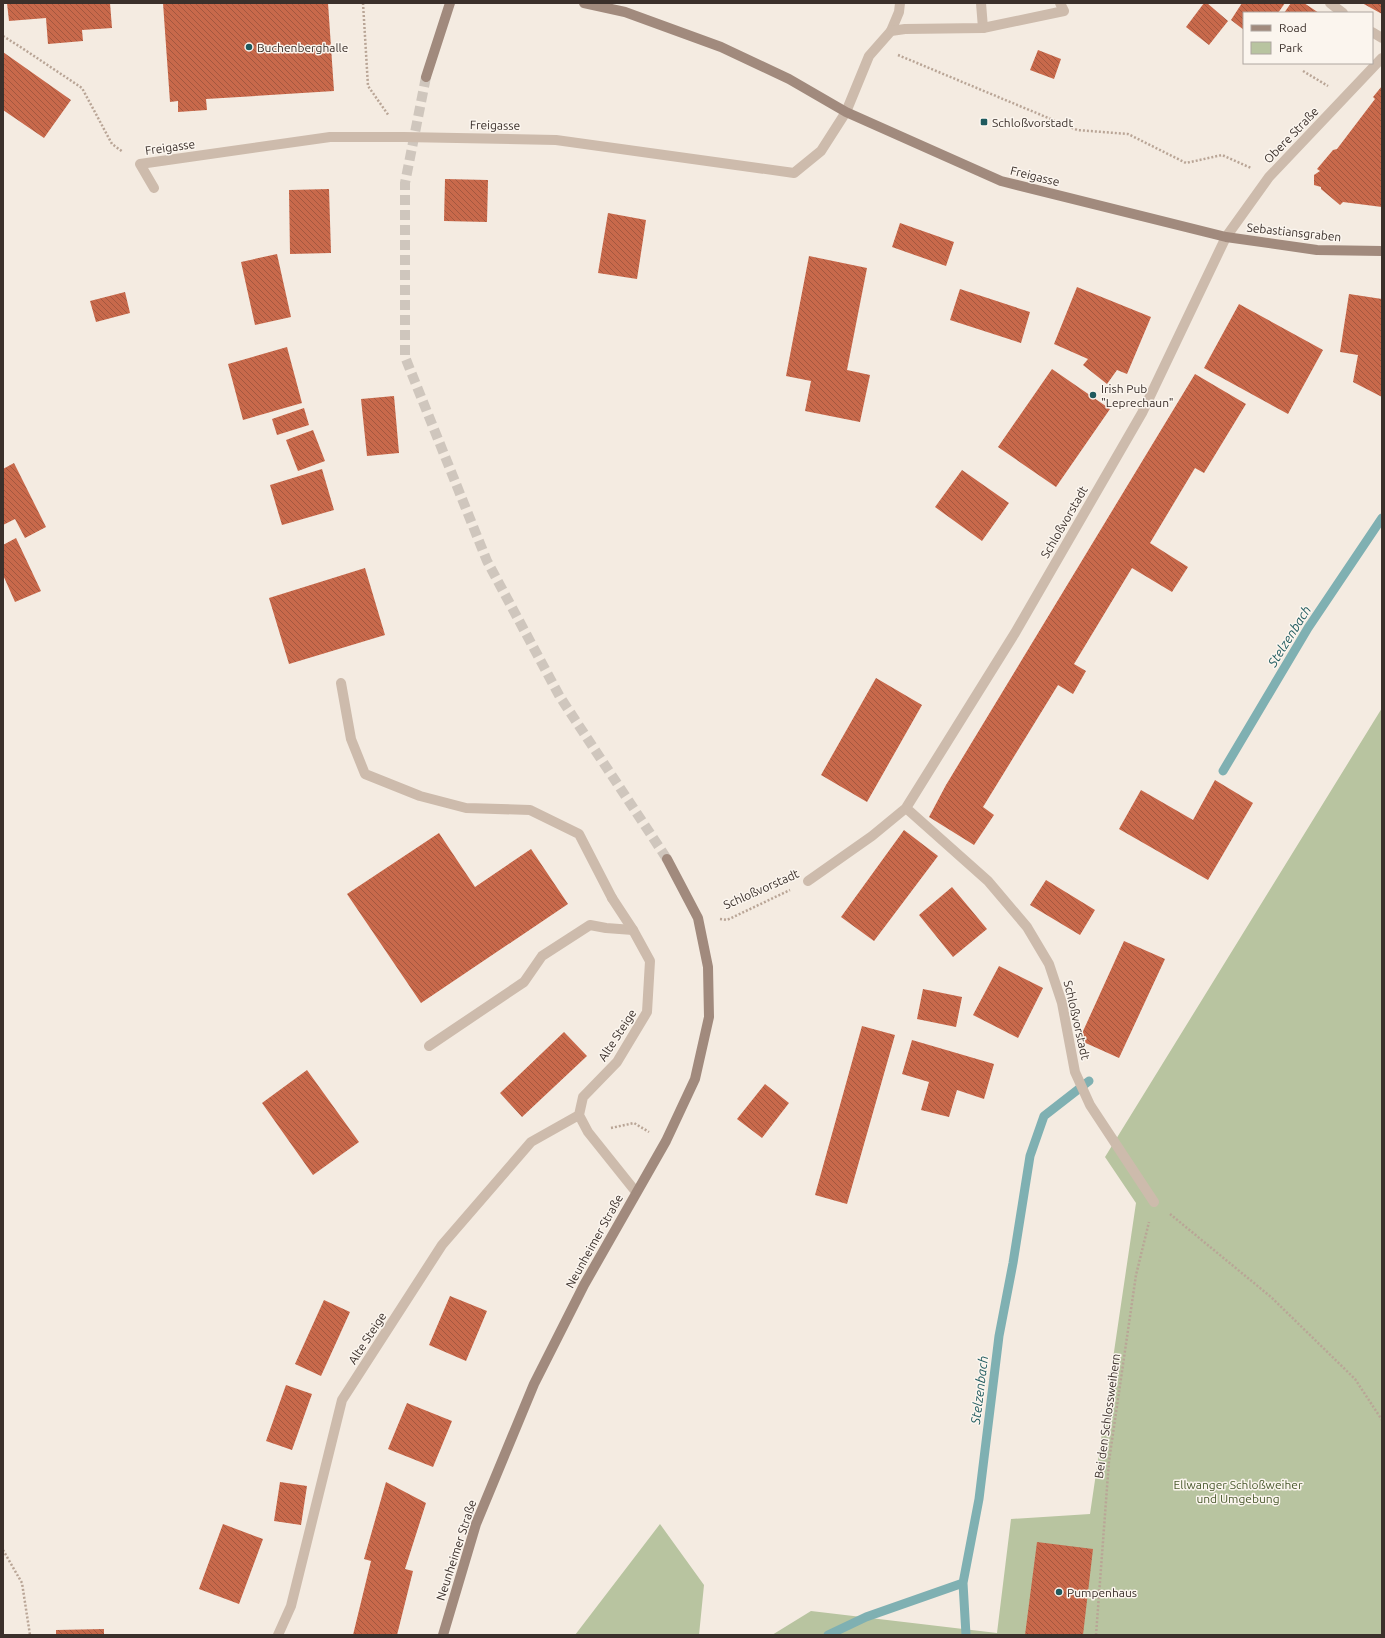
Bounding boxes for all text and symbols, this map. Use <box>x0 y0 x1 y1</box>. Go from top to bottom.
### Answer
legend <box>1243 12 1373 64</box>
text: Road <box>1279 21 1307 34</box>
place label: Buchenberghalle <box>257 41 348 54</box>
text: Park <box>1279 41 1303 54</box>
marker: Buchenberghalle <box>244 42 254 52</box>
street label: Obere Straße <box>1261 104 1321 166</box>
place label: Schloßvorstadt <box>992 116 1073 129</box>
marker: Schloßvorstadt <box>979 117 989 127</box>
street label: Freigasse <box>470 118 520 132</box>
street label: Freigasse <box>144 137 196 157</box>
street label: Freigasse <box>1009 164 1061 188</box>
street label: Sebastiansgraben <box>1246 221 1342 243</box>
place label: Irish Pub "Leprechaun" <box>1101 382 1174 409</box>
marker: Irish Pub "Leprechaun" <box>1088 390 1098 400</box>
street label: Schloßvorstadt <box>1038 483 1090 560</box>
water label: Stelzenbach <box>1264 603 1313 670</box>
street label: Schloßvorstadt <box>721 866 801 911</box>
street label: Schloßvorstadt <box>1062 979 1093 1061</box>
street label: Alte Steige <box>595 1007 639 1063</box>
street label: Neunheimer Straße <box>563 1192 625 1290</box>
street label: Alte Steige <box>345 1310 389 1366</box>
street label: Bei den Schlossweihern <box>1092 1353 1122 1479</box>
water label: Stelzenbach <box>968 1355 990 1426</box>
park label: Ellwanger Schloßweiher und Umgebung <box>1174 1478 1303 1505</box>
street label: Neunheimer Straße <box>434 1498 478 1602</box>
place label: Pumpenhaus <box>1067 1586 1137 1599</box>
marker: Pumpenhaus <box>1054 1587 1064 1597</box>

